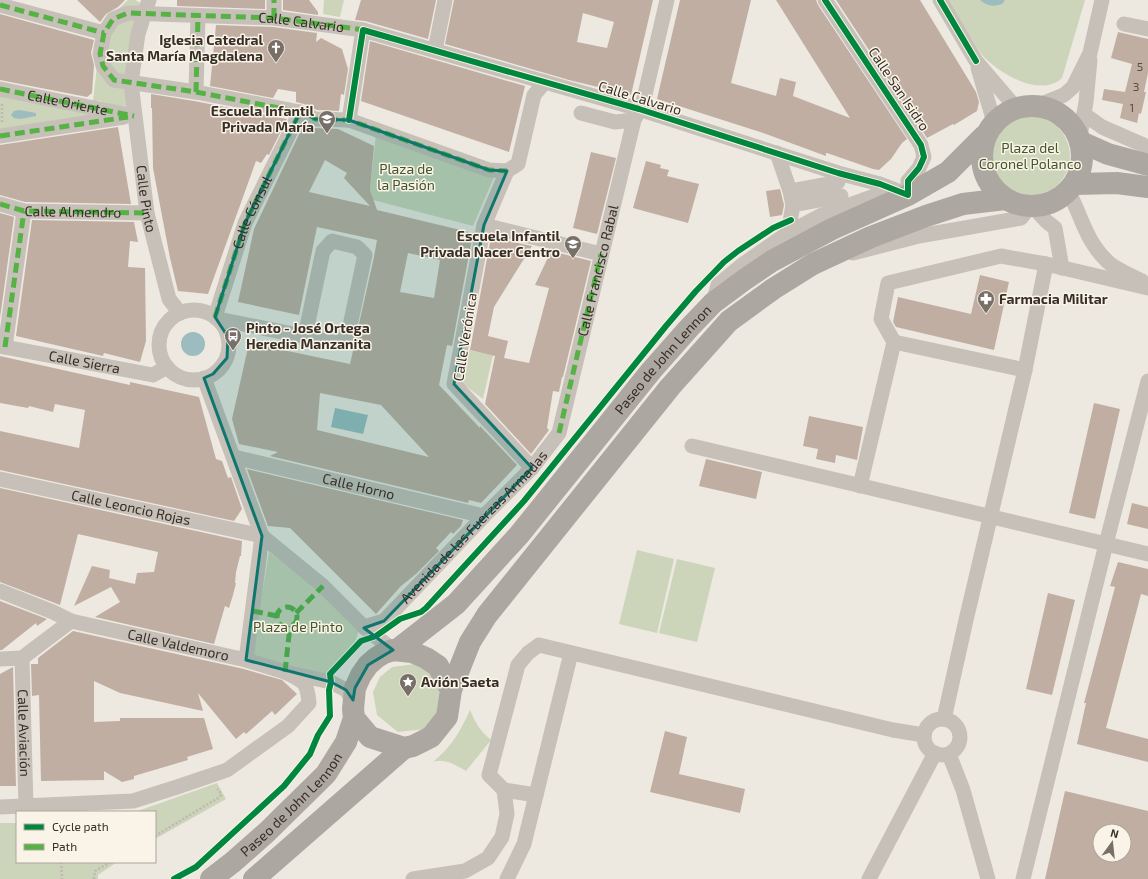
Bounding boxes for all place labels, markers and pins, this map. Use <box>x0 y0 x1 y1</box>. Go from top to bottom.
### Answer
place label: Iglesia Catedral Santa María Magdalena <box>106 31 263 64</box>
church icon: Iglesia Catedral Santa María Magdalena <box>266 38 286 63</box>
place label: Escuela Infantil Privada María <box>211 102 314 135</box>
school or university icon: Escuela Infantil Privada María <box>317 109 337 134</box>
place label: Escuela Infantil Privada Nacer Centro <box>420 227 560 260</box>
school or university icon: Escuela Infantil Privada Nacer Centro <box>563 234 583 259</box>
pharmacy icon: Farmacia Militar <box>976 289 996 314</box>
place label: Farmacia Militar <box>999 290 1108 307</box>
place label: Pinto - José Ortega Heredia Manzanita <box>246 319 371 352</box>
bus stop icon: Pinto - José Ortega Heredia Manzanita <box>223 326 243 351</box>
place icon: Avión Saeta <box>398 672 418 697</box>
place label: Avión Saeta <box>421 673 499 690</box>

